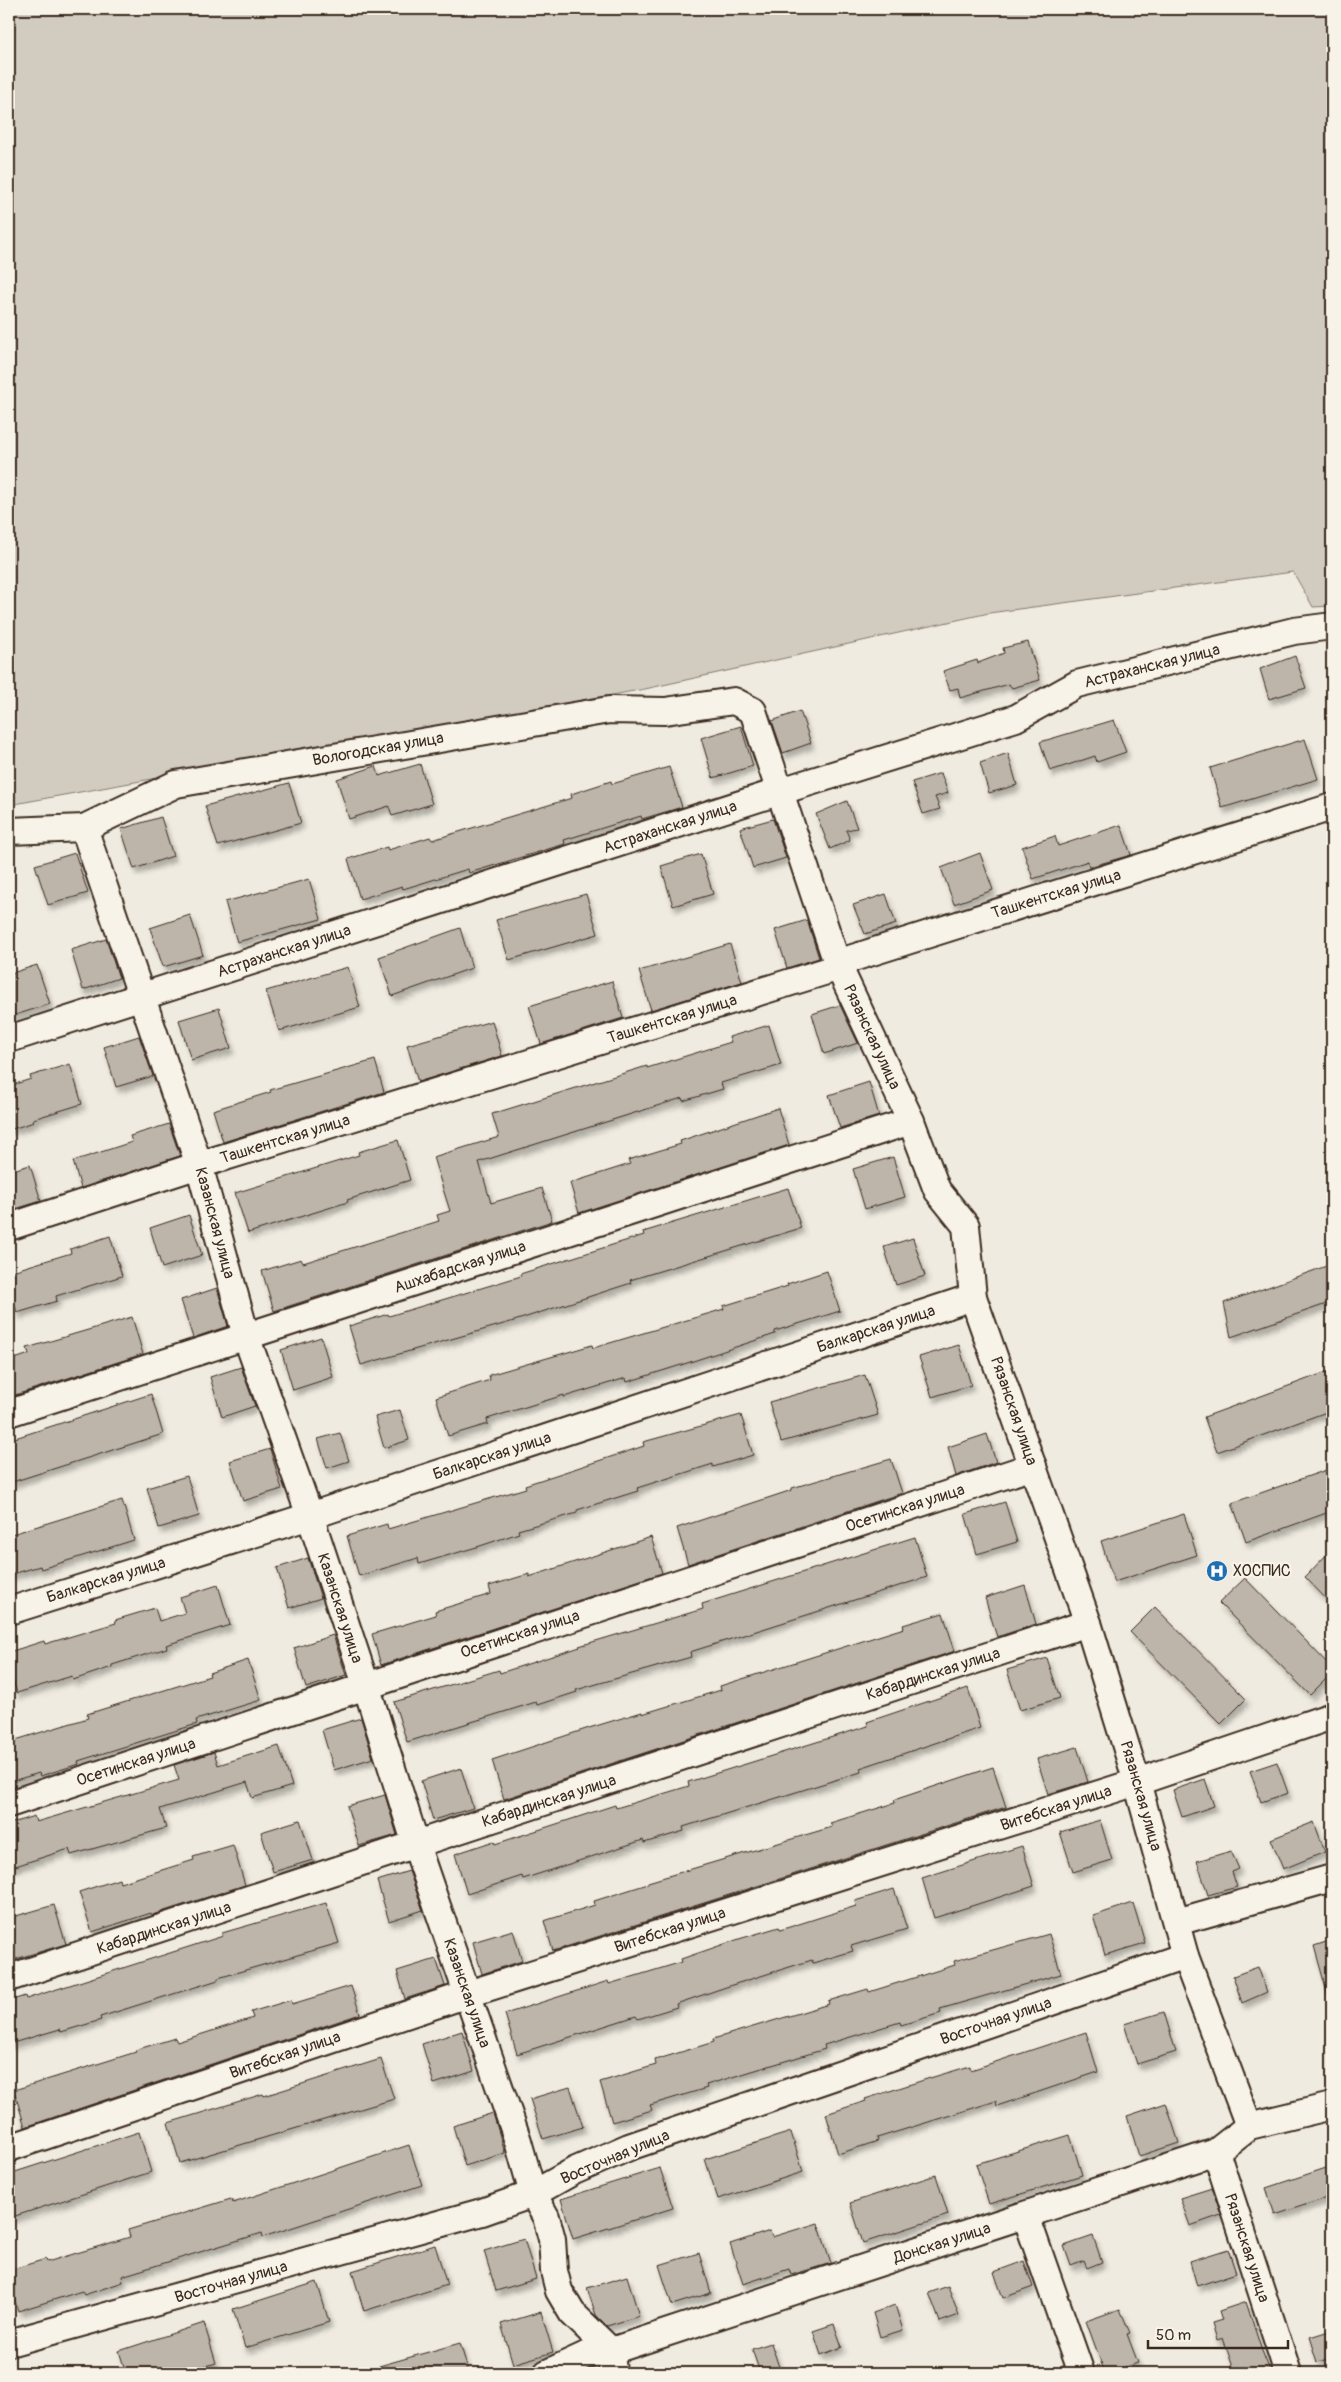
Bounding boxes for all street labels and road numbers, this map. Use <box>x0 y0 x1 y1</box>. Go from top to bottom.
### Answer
street label: Астраханская улица <box>1082 639 1222 693</box>
street label: Вологодская улица <box>311 728 445 770</box>
street label: Астраханская улица <box>601 796 739 858</box>
street label: Ташкентская улица <box>989 865 1123 923</box>
street label: Астраханская улица <box>215 920 353 982</box>
street label: Рязанская улица <box>839 981 905 1093</box>
street label: Ташкентская улица <box>605 990 739 1048</box>
street label: Ташкентская улица <box>218 1110 352 1168</box>
street label: Казанская улица <box>191 1165 239 1281</box>
street label: Ашхабадская улица <box>391 1236 529 1298</box>
street label: Балкарская улица <box>814 1300 938 1358</box>
street label: Рязанская улица <box>986 1354 1042 1468</box>
street label: Балкарская улица <box>430 1427 554 1485</box>
street label: Осетинская улица <box>843 1479 967 1537</box>
street label: Казанская улица <box>313 1550 367 1666</box>
street label: Балкарская улица <box>44 1552 168 1608</box>
street label: Осетинская улица <box>458 1605 582 1663</box>
street label: Кабардинская улица <box>863 1643 1003 1705</box>
street label: Осетинская улица <box>74 1733 198 1791</box>
street label: Рязанская улица <box>1116 1739 1166 1853</box>
street label: Кабардинская улица <box>479 1770 619 1832</box>
street label: Витебская улица <box>998 1781 1114 1835</box>
street label: Кабардинская улица <box>94 1897 234 1959</box>
street label: Витебская улица <box>612 1903 728 1957</box>
street label: Казанская улица <box>439 1936 495 2050</box>
street label: Восточная улица <box>938 1993 1054 2049</box>
street label: Витебская улица <box>227 2027 343 2083</box>
street label: Восточная улица <box>558 2125 672 2189</box>
street label: Рязанская улица <box>1220 2191 1274 2305</box>
street label: Донская улица <box>890 2218 993 2268</box>
street label: Восточная улица <box>172 2256 290 2308</box>

